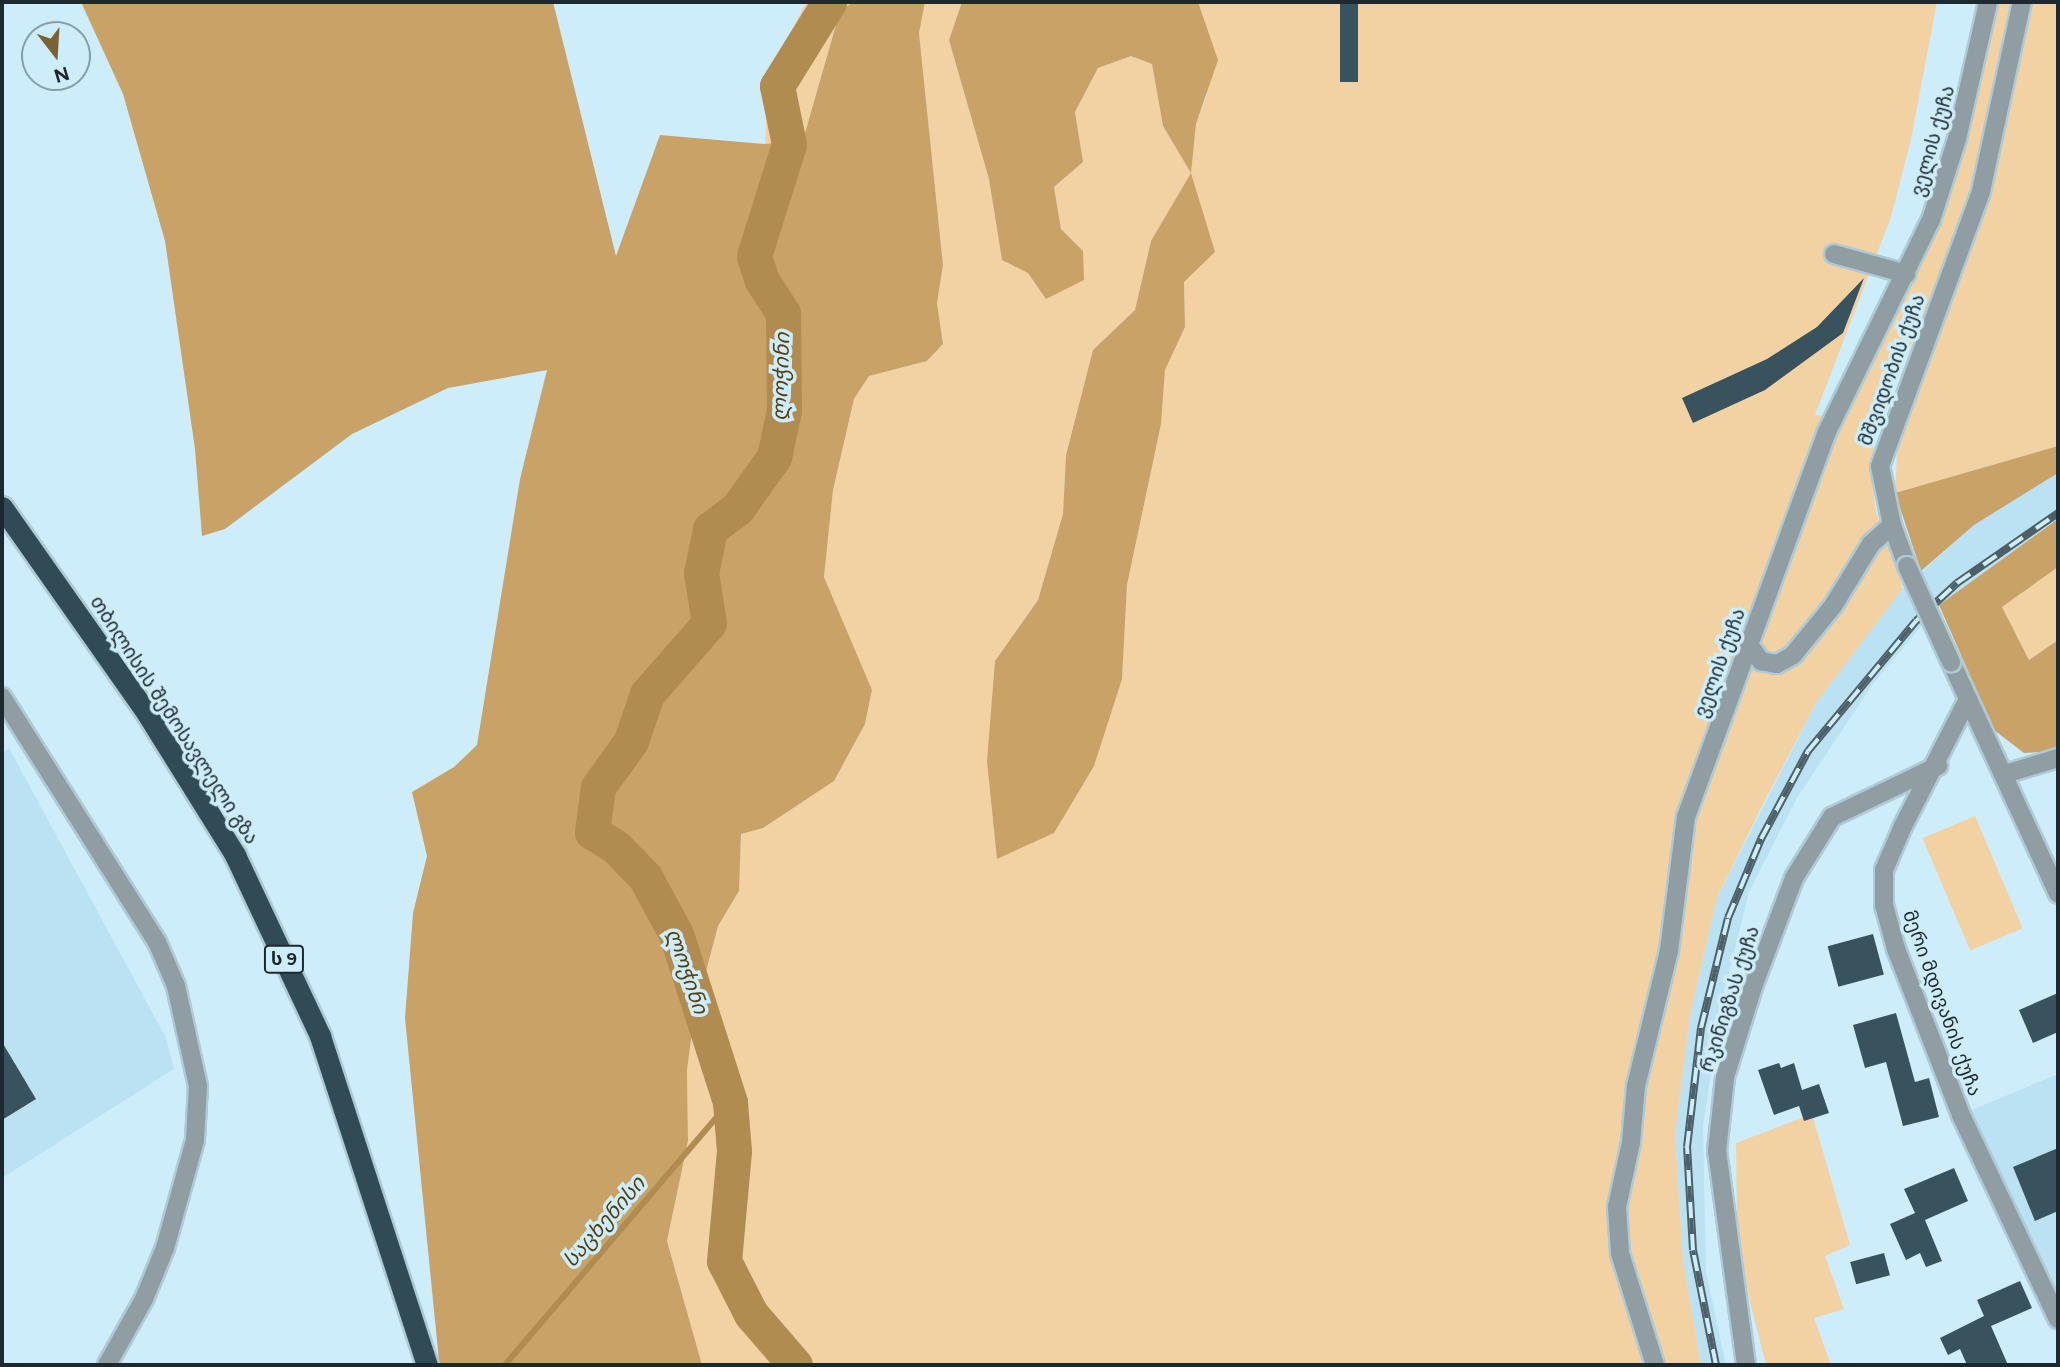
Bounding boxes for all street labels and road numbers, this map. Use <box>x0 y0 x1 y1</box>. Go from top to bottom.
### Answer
street label: ველის ქუჩა <box>1906 83 1960 199</box>
street label: მშვიდობის ქუჩა <box>1854 291 1930 449</box>
street label: თბილისის შემოსავლელი გზა <box>85 592 263 848</box>
street label: ველის ქუჩა <box>1690 605 1750 721</box>
street label: მერი მდივანის ქუჩა <box>1898 907 1986 1099</box>
street label: რკინიგზას ქუჩა <box>1696 923 1764 1075</box>
road number: ს 9 <box>263 944 305 974</box>

